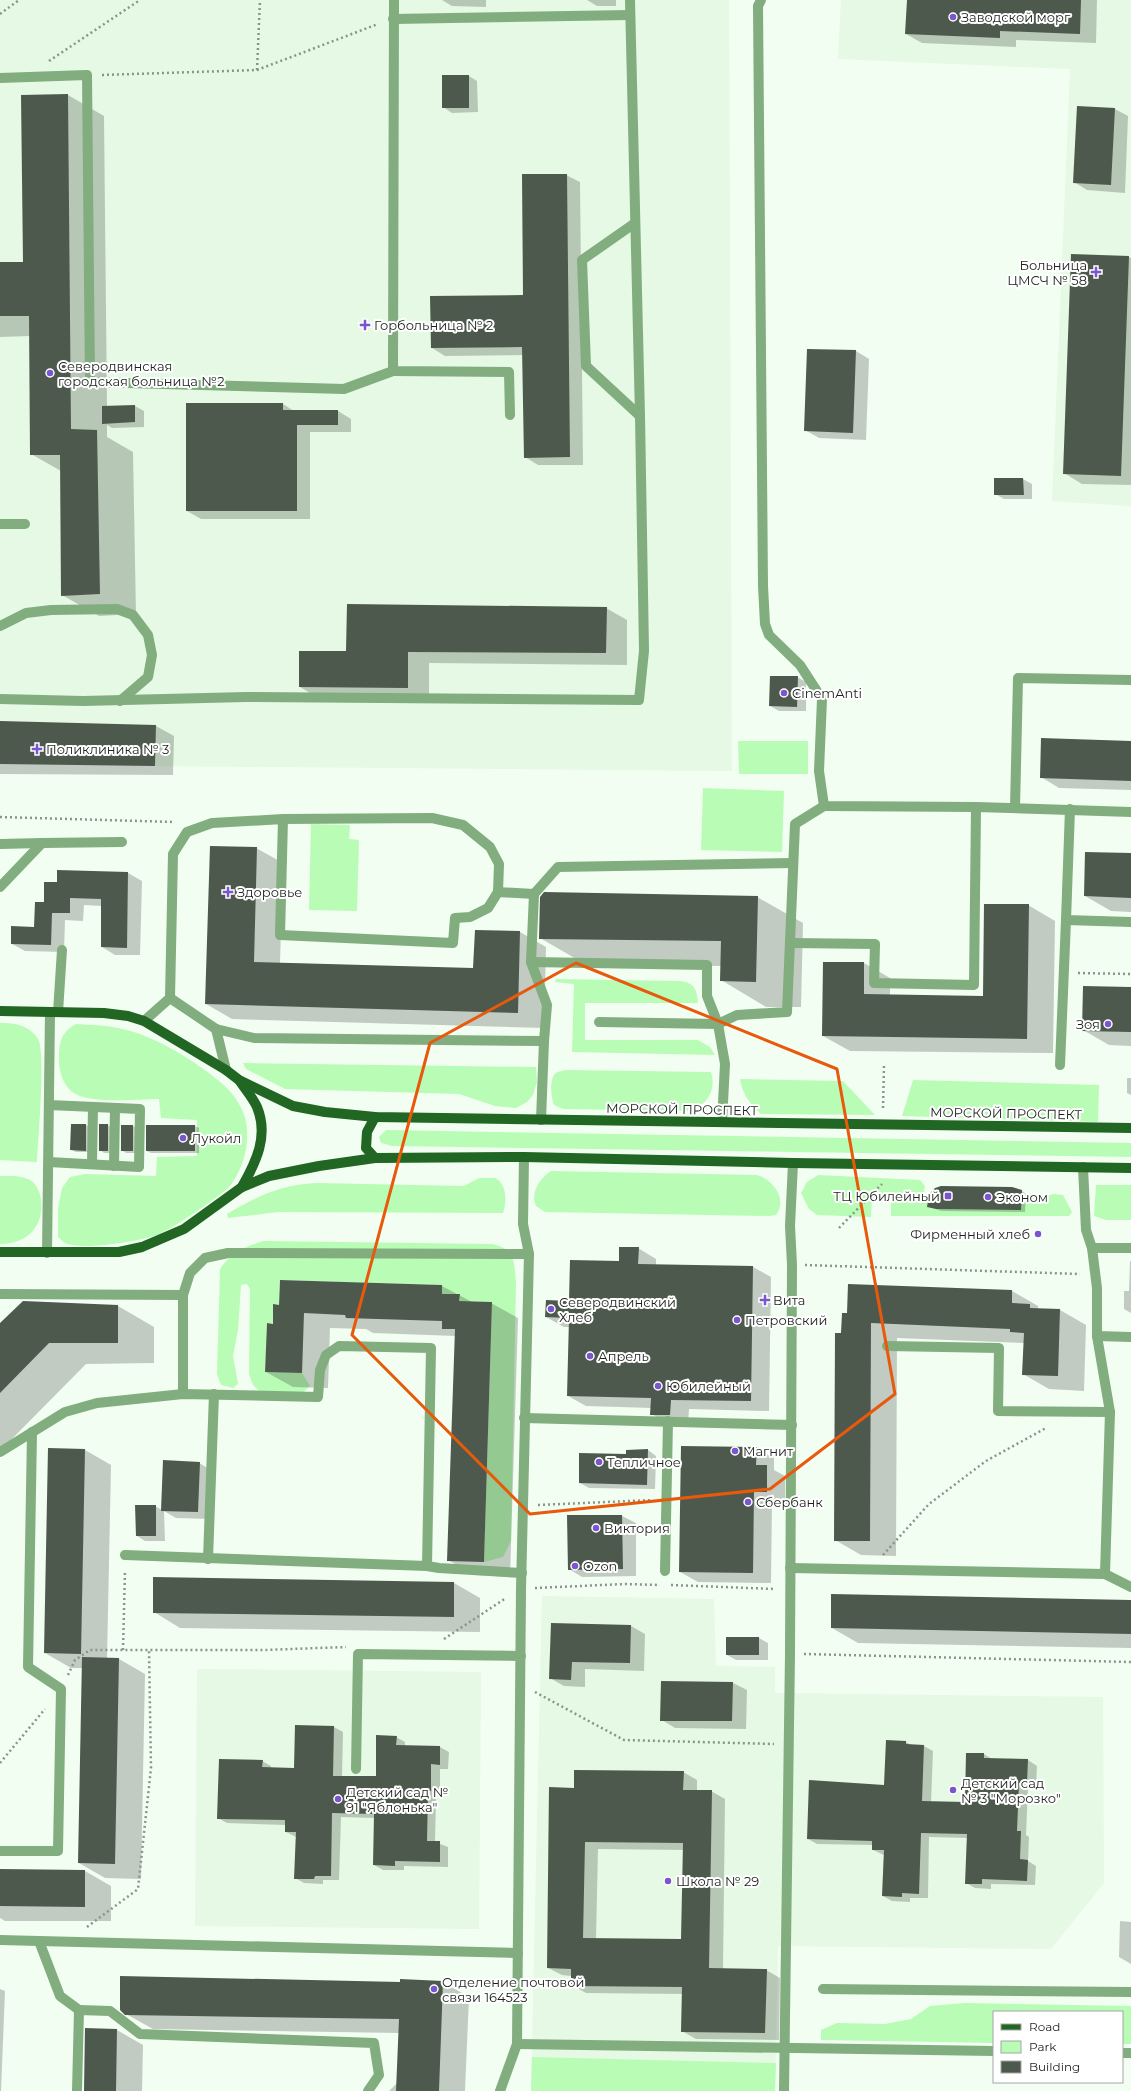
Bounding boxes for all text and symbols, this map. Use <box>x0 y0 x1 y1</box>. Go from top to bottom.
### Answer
place label: Заводской морг <box>961 9 1071 25</box>
marker: Заводской морг <box>948 12 958 22</box>
place label: Больница ЦМСЧ № 58 <box>1007 257 1087 288</box>
marker: Больница ЦМСЧ № 58 <box>1090 266 1102 278</box>
place label: Горбольница № 2 <box>374 317 493 333</box>
marker: Горбольница № 2 <box>359 319 371 331</box>
place label: Северодвинская городская больница №2 <box>58 358 225 389</box>
marker: Северодвинская городская больница №2 <box>45 368 55 378</box>
place label: CinemAnti <box>792 685 862 701</box>
marker: CinemAnti <box>779 688 789 698</box>
place label: Поликлиника № 3 <box>46 741 169 757</box>
marker: Поликлиника № 3 <box>31 743 43 755</box>
place label: Здоровье <box>237 884 302 900</box>
marker: Здоровье <box>222 886 234 898</box>
place label: Зоя <box>1076 1016 1100 1032</box>
marker: Зоя <box>1103 1019 1113 1029</box>
street label: МОРСКОЙ ПРОСПЕКТ <box>606 1100 759 1118</box>
street label: МОРСКОЙ ПРОСПЕКТ <box>930 1104 1083 1122</box>
place label: Лукойл <box>191 1130 241 1146</box>
marker: Лукойл <box>178 1133 188 1143</box>
place label: ТЦ Юбилейный <box>833 1188 940 1204</box>
place label: Эконом <box>996 1189 1048 1205</box>
marker: ТЦ Юбилейный <box>943 1191 953 1201</box>
marker: Эконом <box>983 1192 993 1202</box>
place label: Фирменный хлеб <box>910 1226 1030 1242</box>
marker: Фирменный хлеб <box>1033 1229 1043 1239</box>
place label: Вита <box>773 1292 805 1308</box>
place label: Северодвинский Хлеб <box>559 1294 676 1325</box>
marker: Вита <box>760 1295 770 1305</box>
marker: Северодвинский Хлеб <box>546 1304 556 1314</box>
place label: Петровский <box>745 1312 827 1328</box>
marker: Петровский <box>732 1315 742 1325</box>
place label: Апрель <box>598 1348 649 1364</box>
marker: Апрель <box>585 1351 595 1361</box>
place label: Юбилейный <box>666 1378 751 1394</box>
marker: Юбилейный <box>653 1381 663 1391</box>
place label: Магнит <box>743 1443 794 1459</box>
marker: Магнит <box>730 1446 740 1456</box>
place label: Тепличное <box>607 1454 681 1470</box>
marker: Тепличное <box>594 1457 604 1467</box>
place label: Сбербанк <box>756 1494 823 1510</box>
marker: Сбербанк <box>743 1497 753 1507</box>
place label: Виктория <box>604 1520 670 1536</box>
marker: Виктория <box>591 1523 601 1533</box>
place label: Ozon <box>583 1558 617 1574</box>
marker: Ozon <box>570 1561 580 1571</box>
place label: Детский сад № 3 "Морозко" <box>961 1775 1061 1806</box>
place label: Детский сад № 91 "Яблонька" <box>346 1784 448 1815</box>
marker: Детский сад № 3 "Морозко" <box>948 1785 958 1795</box>
marker: Детский сад № 91 "Яблонька" <box>333 1794 343 1804</box>
place label: Школа № 29 <box>676 1873 759 1889</box>
marker: Школа № 29 <box>663 1876 673 1886</box>
place label: Отделение почтовой связи 164523 <box>442 1974 584 2005</box>
marker: Отделение почтовой связи 164523 <box>429 1984 439 1994</box>
legend <box>993 2011 1123 2083</box>
text: Road <box>1029 2019 1060 2034</box>
text: Park <box>1029 2039 1057 2054</box>
text: Building <box>1029 2059 1080 2074</box>

